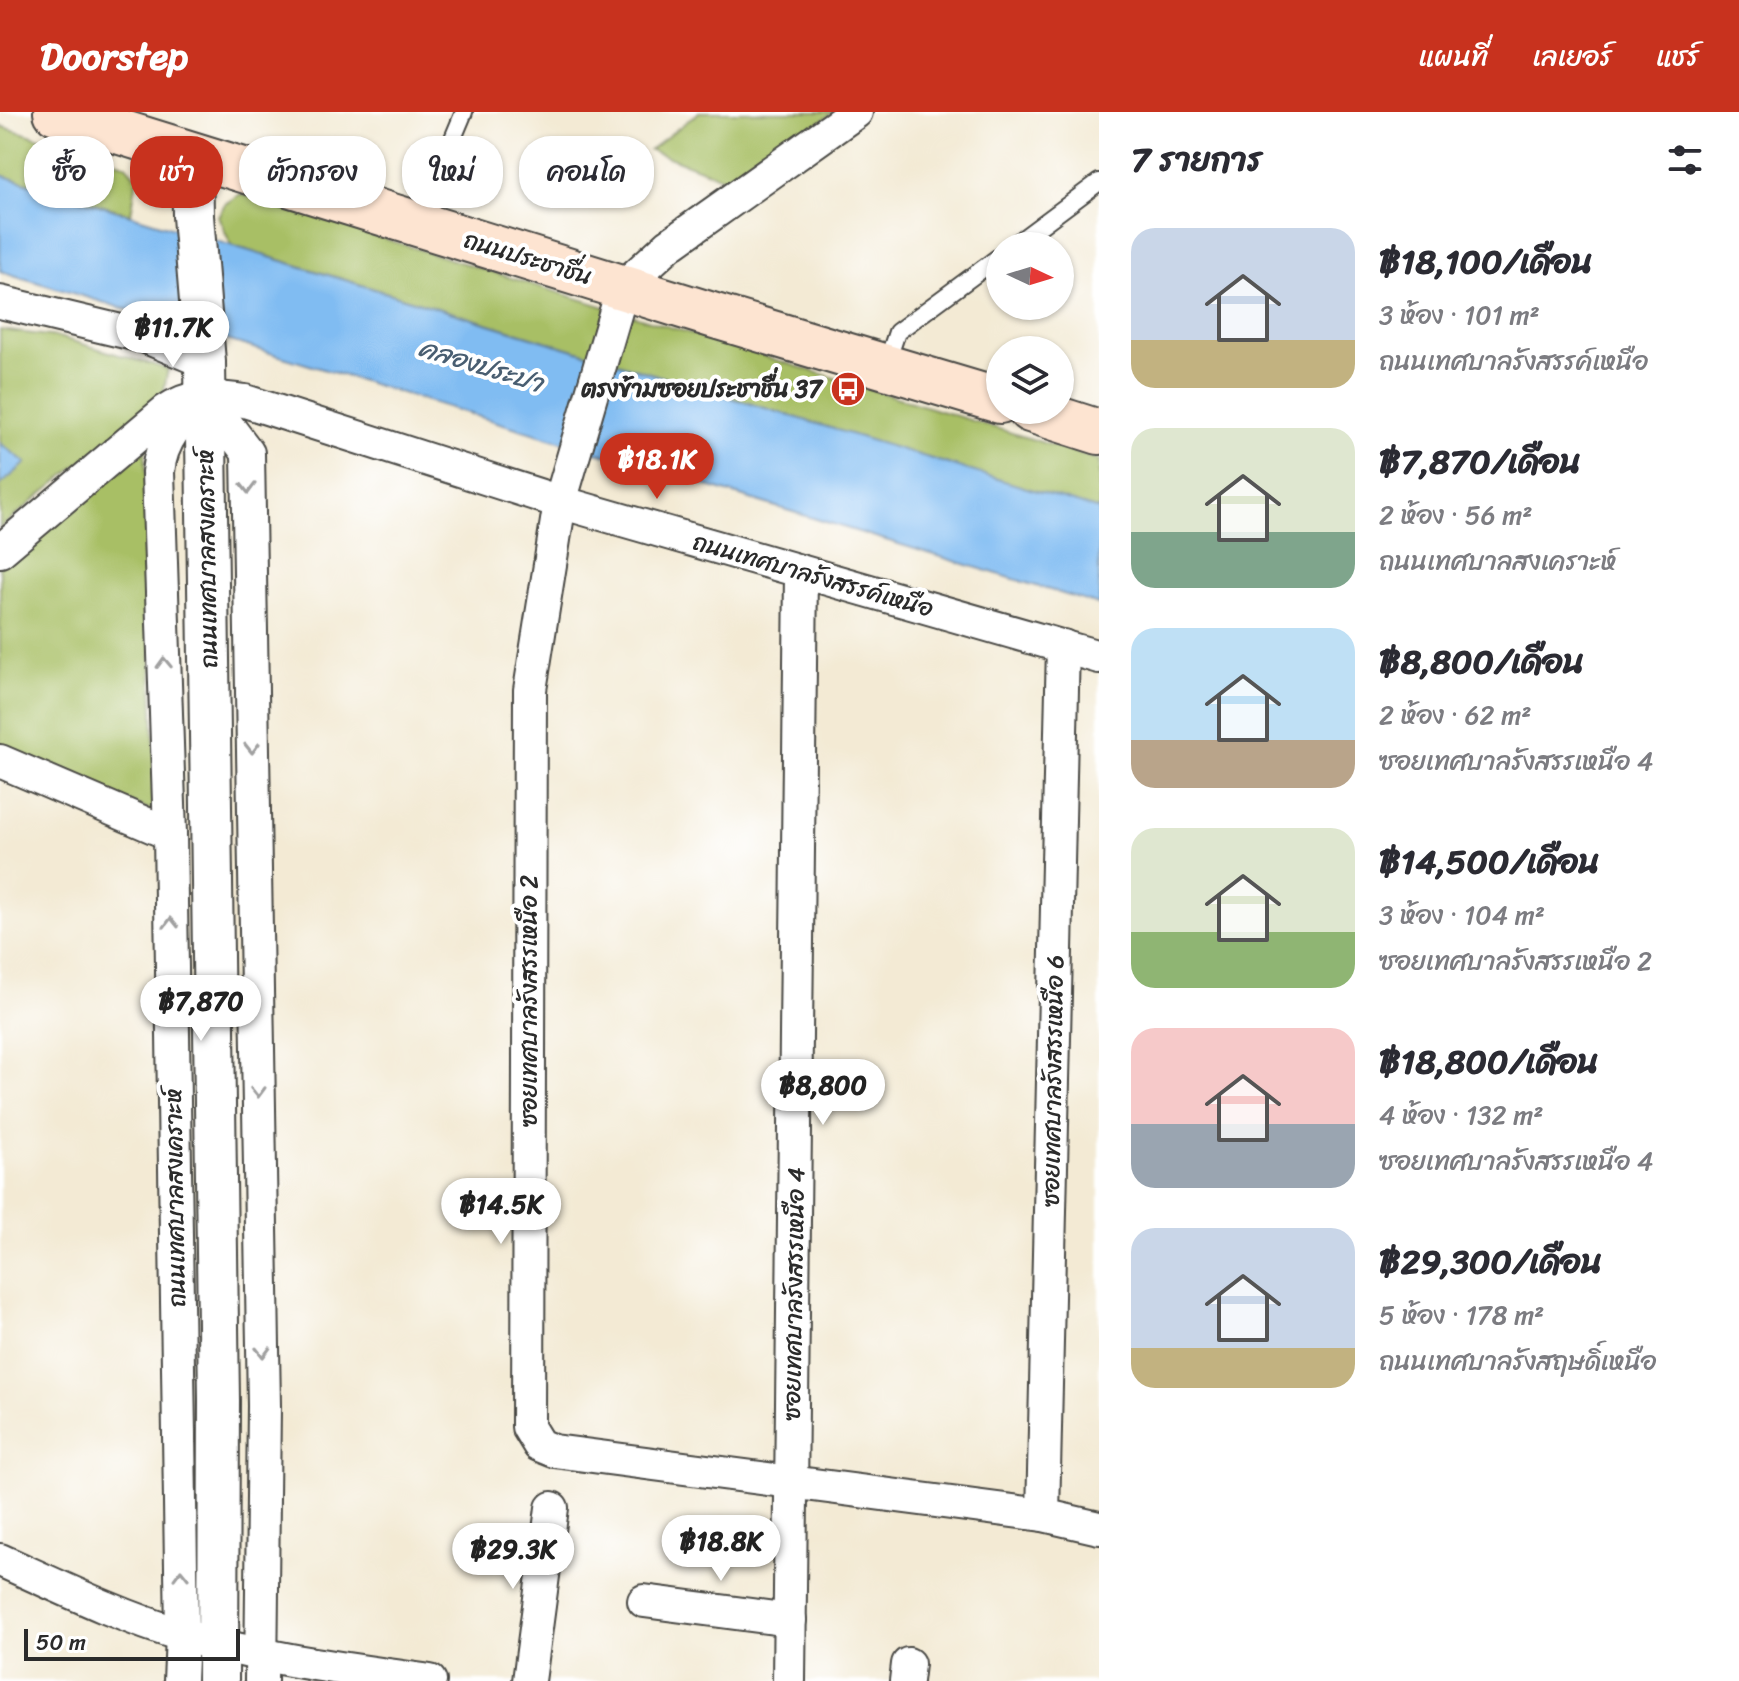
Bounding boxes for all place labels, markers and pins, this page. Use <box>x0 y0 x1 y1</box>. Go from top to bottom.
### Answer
pin: ฿11.7K <box>108 301 238 369</box>
place label: ตรงข้ามซอยประชาชื่น 37 <box>581 366 824 410</box>
bus stop icon: ตรงข้ามซอยประชาชื่น 37 <box>829 370 867 408</box>
pin: ฿18.1K <box>592 433 722 501</box>
pin: ฿7,870 <box>136 975 266 1043</box>
pin: ฿8,800 <box>758 1059 888 1127</box>
pin: ฿14.5K <box>436 1178 566 1246</box>
pin: ฿18.8K <box>656 1515 786 1583</box>
pin: ฿29.3K <box>448 1523 578 1591</box>

